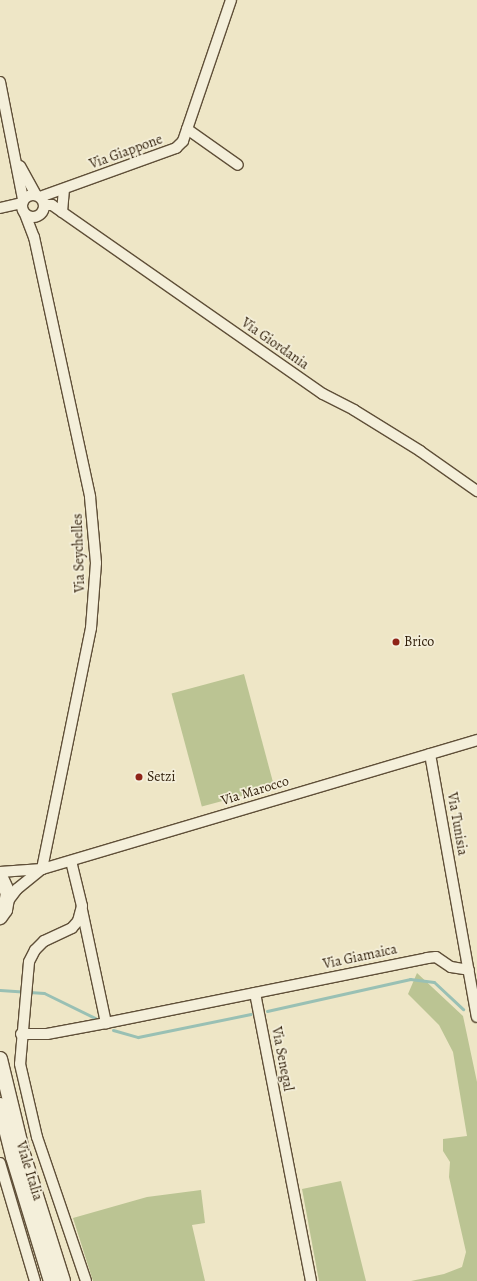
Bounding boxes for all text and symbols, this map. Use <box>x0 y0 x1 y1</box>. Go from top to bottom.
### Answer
street label: Via Giappone <box>87 131 165 173</box>
street label: Via Giordania <box>238 315 312 373</box>
street label: Via Seychelles <box>69 513 89 593</box>
place label: Brico <box>404 634 434 650</box>
marker: Brico <box>391 637 401 647</box>
place label: Setzi <box>147 769 175 785</box>
marker: Setzi <box>134 772 144 782</box>
street label: Via Marocco <box>219 773 291 809</box>
street label: Via Tunisia <box>443 791 471 857</box>
street label: Via Giamaica <box>321 941 399 973</box>
street label: Via Senegal <box>268 1025 296 1093</box>
street label: Viale Italia <box>12 1139 46 1203</box>

